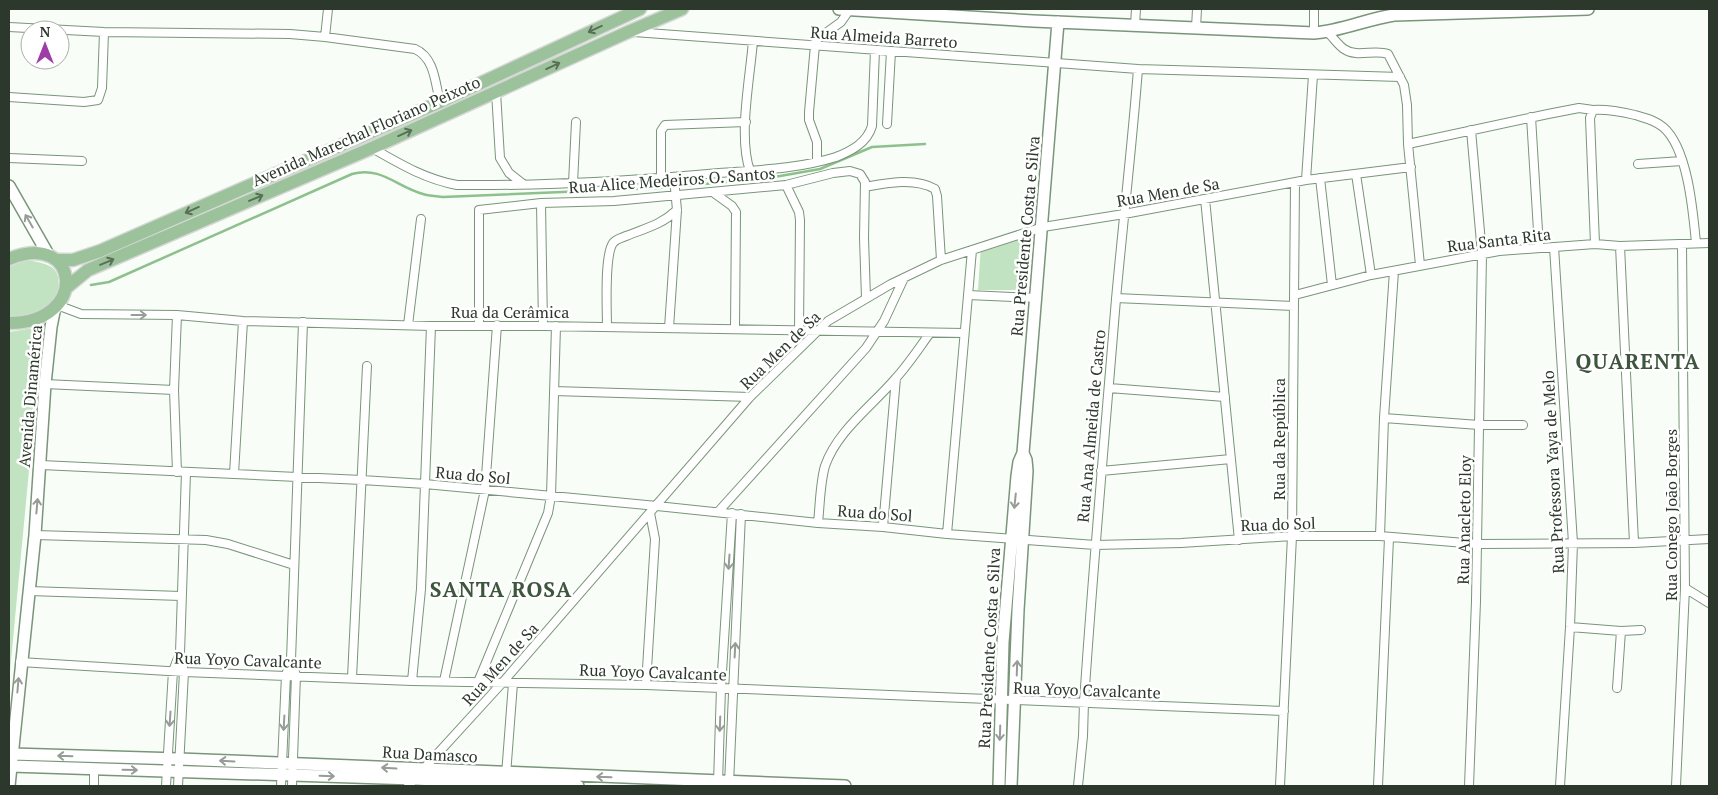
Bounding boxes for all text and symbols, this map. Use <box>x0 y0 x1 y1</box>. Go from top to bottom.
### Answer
north arrow <box>20 20 70 70</box>
street label: Rua Almeida Barreto <box>810 21 958 53</box>
text: N <box>40 22 51 41</box>
one-way arrow <box>588 24 603 34</box>
one-way arrow <box>545 61 560 70</box>
street label: Avenida Marechal Floriano Peixoto <box>248 71 484 191</box>
one-way arrow <box>397 128 412 137</box>
street label: Rua Presidente Costa e Silva <box>1005 135 1045 337</box>
street label: Rua Alice Medeiros O. Santos <box>568 162 776 198</box>
street label: Rua Men de Sa <box>1115 172 1221 212</box>
one-way arrow <box>248 192 263 202</box>
one-way arrow <box>185 206 200 216</box>
one-way arrow <box>24 214 33 229</box>
street label: Rua Santa Rita <box>1446 223 1552 257</box>
one-way arrow <box>99 257 114 267</box>
street label: Rua da Cerâmica <box>451 301 569 323</box>
street label: Rua Men de Sa <box>735 306 825 394</box>
one-way arrow <box>130 310 147 320</box>
street label: Avenida Dinamérica <box>13 324 47 468</box>
street label: Rua Ana Almeida de Castro <box>1072 329 1110 523</box>
district label: QUARENTA <box>1576 347 1700 375</box>
street label: Rua Professora Yaya de Melo <box>1537 370 1569 574</box>
street label: Rua da República <box>1268 378 1290 500</box>
street label: Rua Conego João Borges <box>1660 429 1682 601</box>
street label: Rua Anacleto Eloy <box>1452 454 1476 585</box>
street label: Rua do Sol <box>435 461 512 489</box>
one-way arrow <box>1010 492 1019 508</box>
one-way arrow <box>32 499 42 515</box>
street label: Rua do Sol <box>837 499 913 527</box>
street label: Rua do Sol <box>1240 512 1316 536</box>
street label: Rua Presidente Costa e Silva <box>973 547 1005 749</box>
one-way arrow <box>724 554 734 570</box>
district label: SANTA ROSA <box>430 575 572 603</box>
street label: Rua Men de Sa <box>457 618 543 710</box>
one-way arrow <box>730 642 739 658</box>
street label: Rua Yoyo Cavalcante <box>174 646 322 674</box>
street label: Rua Yoyo Cavalcante <box>579 658 727 686</box>
one-way arrow <box>1012 660 1021 676</box>
street label: Rua Yoyo Cavalcante <box>1013 676 1161 704</box>
one-way arrow <box>14 678 23 694</box>
one-way arrow <box>165 711 174 727</box>
one-way arrow <box>279 715 288 731</box>
one-way arrow <box>715 716 725 732</box>
one-way arrow <box>996 725 1005 741</box>
street label: Rua Damasco <box>382 741 478 767</box>
one-way arrow <box>57 751 73 760</box>
one-way arrow <box>219 756 235 765</box>
one-way arrow <box>382 763 398 773</box>
one-way arrow <box>122 765 138 775</box>
one-way arrow <box>319 771 335 781</box>
one-way arrow <box>596 772 612 782</box>

